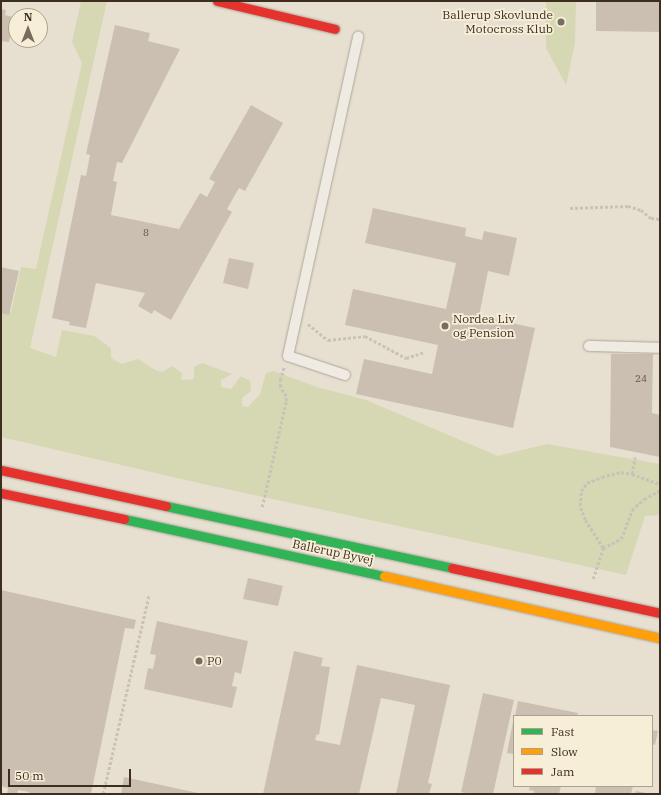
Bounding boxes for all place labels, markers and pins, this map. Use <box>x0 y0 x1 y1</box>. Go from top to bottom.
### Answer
place label: Ballerup Skovlunde Motocross Klub <box>442 8 553 36</box>
marker: Ballerup Skovlunde Motocross Klub <box>556 17 566 27</box>
place label: Nordea Liv og Pension <box>453 312 515 340</box>
marker: Nordea Liv og Pension <box>440 321 450 331</box>
place label: P0 <box>207 654 222 668</box>
marker: P0 <box>194 656 204 666</box>

